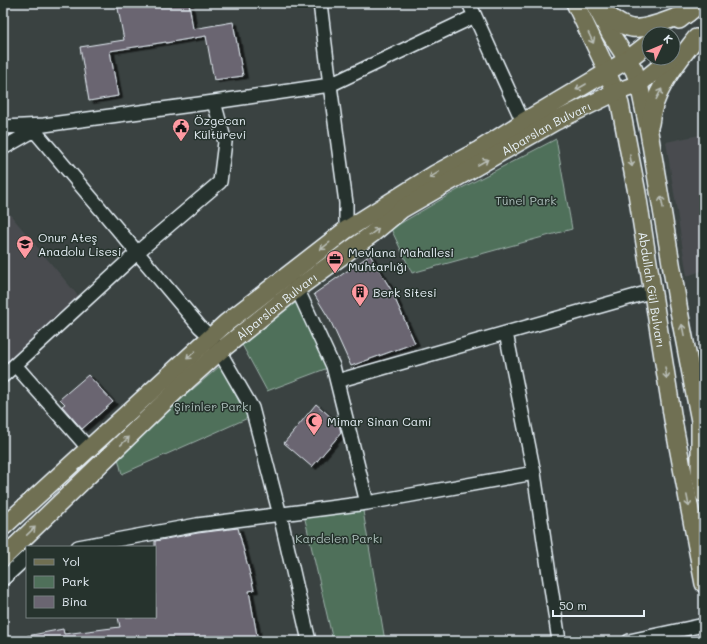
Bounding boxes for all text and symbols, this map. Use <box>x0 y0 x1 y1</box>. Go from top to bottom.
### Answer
north arrow <box>641 26 681 66</box>
text: K <box>661 31 676 47</box>
one-way arrow <box>588 32 596 44</box>
one-way arrow <box>575 83 587 91</box>
one-way arrow <box>656 89 663 101</box>
street label: Alparslan Bulvarı <box>498 97 593 159</box>
place label: Özgecan Kültürevi <box>194 112 246 142</box>
public building icon: Özgecan Kültürevi <box>171 117 191 142</box>
one-way arrow <box>627 155 635 168</box>
one-way arrow <box>477 157 489 165</box>
one-way arrow <box>428 172 440 180</box>
park label: Tünel Park <box>495 192 557 208</box>
one-way arrow <box>657 196 665 209</box>
one-way arrow <box>369 227 380 236</box>
place label: Onur Ateş Anadolu Lisesi <box>38 229 121 259</box>
street label: Abdullah Gül Bulvarı <box>635 230 669 349</box>
school or university icon: Onur Ateş Anadolu Lisesi <box>15 234 35 259</box>
one-way arrow <box>319 242 330 251</box>
place label: Mevlana Mahallesi Muhtarlığı <box>348 244 454 274</box>
office icon: Mevlana Mahallesi Muhtarlığı <box>325 249 345 274</box>
street label: Alparslan Bulvarı <box>232 269 320 343</box>
building icon: Berk Sitesi <box>350 282 370 307</box>
place label: Berk Sitesi <box>373 284 437 300</box>
one-way arrow <box>679 324 687 337</box>
one-way arrow <box>186 350 197 359</box>
one-way arrow <box>662 366 670 379</box>
park label: Şirinler Parkı <box>174 398 252 414</box>
mosque icon: Mimar Sinan Cami <box>304 411 324 436</box>
place label: Mimar Sinan Cami <box>327 413 431 429</box>
one-way arrow <box>120 436 130 445</box>
one-way arrow <box>685 494 693 507</box>
one-way arrow <box>26 526 36 536</box>
park label: Kardelen Parkı <box>295 530 383 546</box>
legend <box>26 546 156 618</box>
text: Yol <box>62 553 80 569</box>
text: Park <box>62 573 89 589</box>
scale bar <box>553 592 644 618</box>
text: Bina <box>62 593 87 609</box>
text: 50 m <box>559 597 587 613</box>

